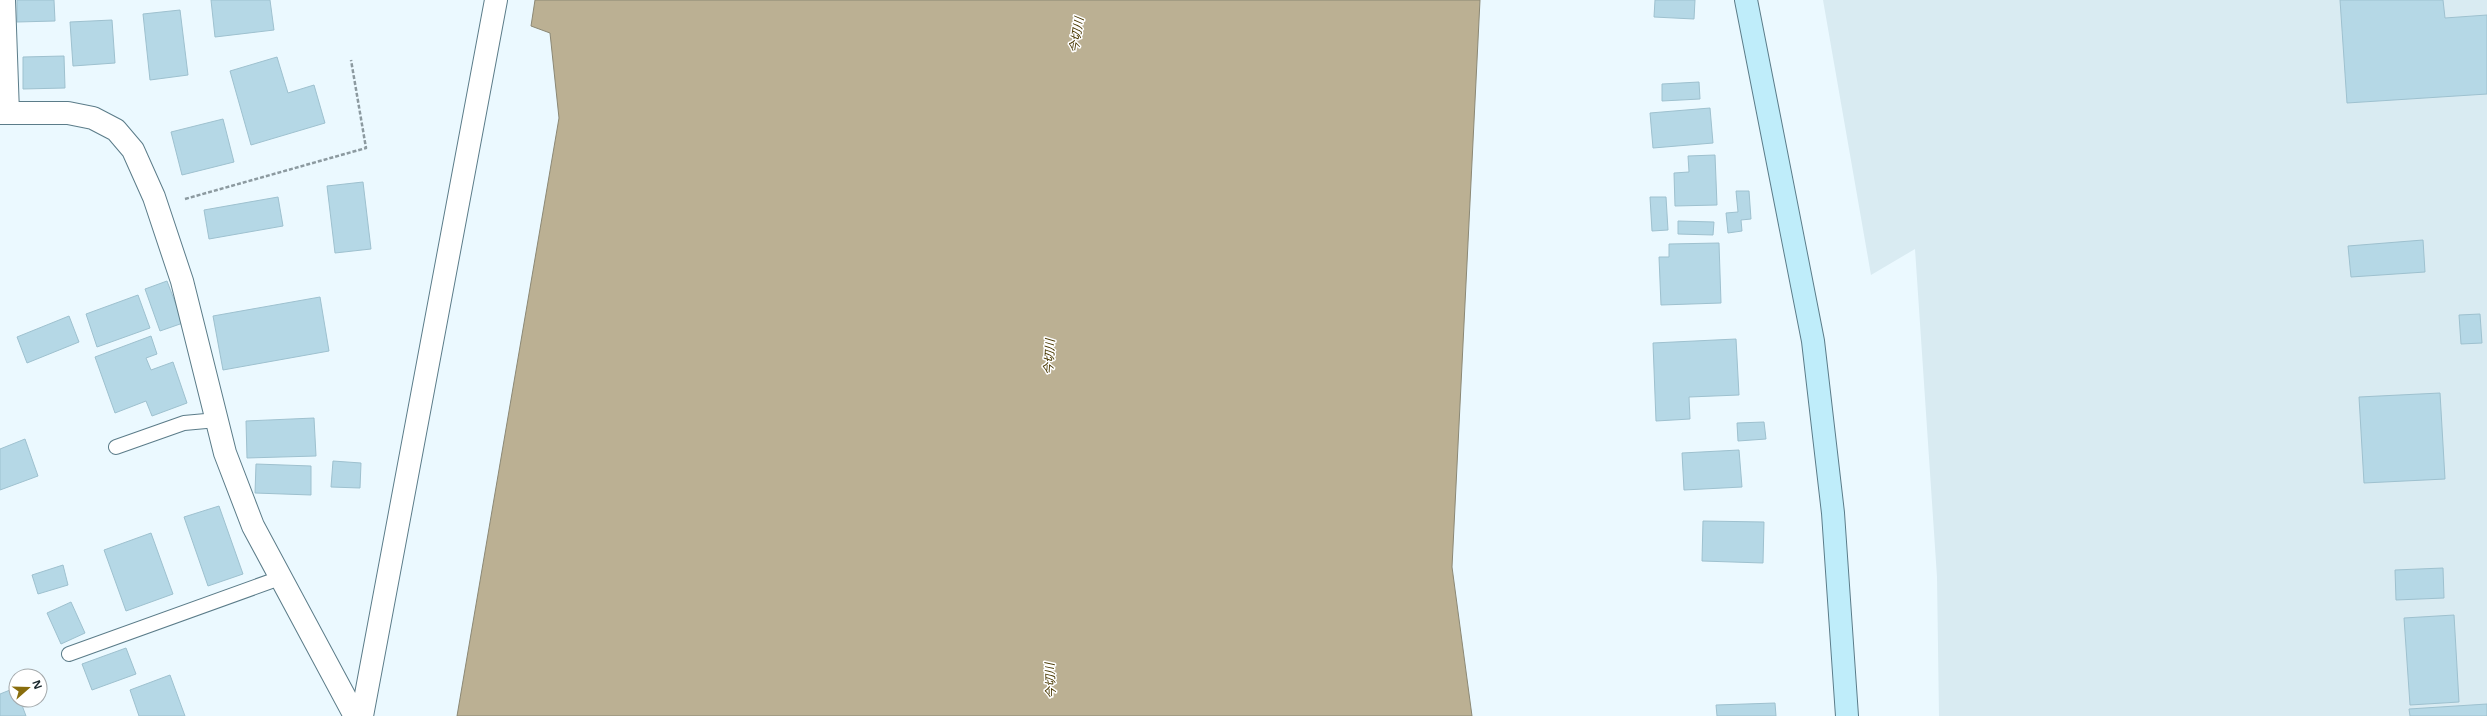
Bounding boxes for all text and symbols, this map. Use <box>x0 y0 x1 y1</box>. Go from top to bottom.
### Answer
water label: 今切川 <box>1065 14 1088 54</box>
water label: 今切川 <box>1040 337 1059 375</box>
water label: 今切川 <box>1041 661 1059 699</box>
north arrow <box>8 668 48 708</box>
text: N <box>29 678 46 691</box>

